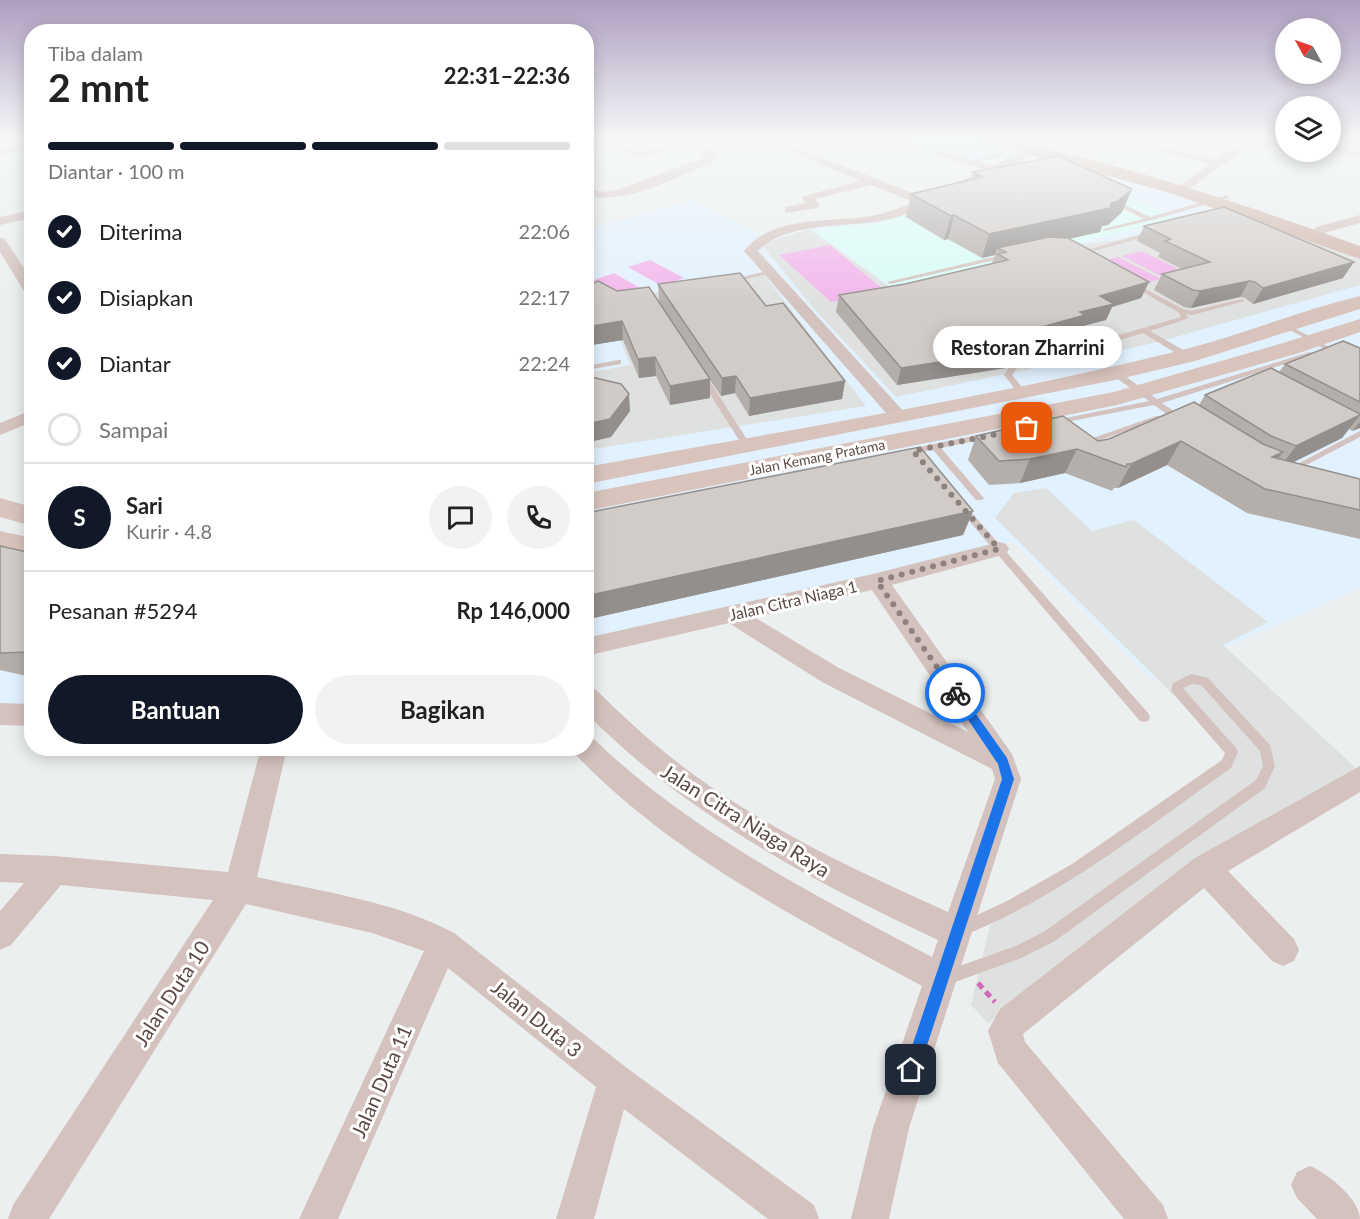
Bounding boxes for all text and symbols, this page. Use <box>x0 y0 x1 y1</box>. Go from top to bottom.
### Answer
north arrow <box>1275 18 1341 84</box>
map controls <box>1275 18 1341 162</box>
text: Tiba dalam <box>48 41 143 65</box>
text: 22:31–22:36 <box>444 62 570 89</box>
text: 2 mnt <box>48 64 149 110</box>
button: layers <box>1275 96 1341 162</box>
text: Diantar · 100 m <box>48 159 185 183</box>
icon: check <box>48 215 81 248</box>
text: Diterima <box>99 218 183 245</box>
text: 22:06 <box>519 219 570 243</box>
icon: check <box>48 281 81 314</box>
text: Disiapkan <box>99 284 193 311</box>
text: 22:17 <box>519 285 570 309</box>
callout: Restoran Zharrini <box>932 326 1122 368</box>
text: Restoran Zharrini <box>951 335 1105 359</box>
icon: check <box>48 347 81 380</box>
text: Diantar <box>99 350 171 377</box>
text: 22:24 <box>519 351 570 375</box>
pin <box>1001 402 1052 453</box>
icon: bag <box>1010 411 1043 444</box>
text: Sampai <box>99 416 168 443</box>
street label: Jalan Kemang Pratama <box>748 435 886 479</box>
button: chat <box>429 486 492 549</box>
button: phone <box>507 486 570 549</box>
text: Sari <box>126 492 163 519</box>
text: S <box>73 504 86 531</box>
text: Kurir · 4.8 <box>126 519 212 543</box>
street label: Jalan Citra Niaga 1 <box>727 576 859 624</box>
text: Pesanan #5294 <box>48 597 198 624</box>
text: Rp 146,000 <box>456 597 570 624</box>
courier <box>925 663 985 723</box>
button: Bantuan <box>48 675 303 744</box>
button: Bagikan <box>315 675 570 744</box>
icon: bike <box>939 677 972 710</box>
street label: Jalan Citra Niaga Raya <box>657 758 835 882</box>
street label: Jalan Duta 10 <box>128 936 214 1050</box>
street label: Jalan Duta 3 <box>487 974 587 1062</box>
street label: Jalan Duta 11 <box>346 1021 416 1141</box>
pin <box>885 1044 936 1095</box>
icon: home <box>894 1053 927 1086</box>

